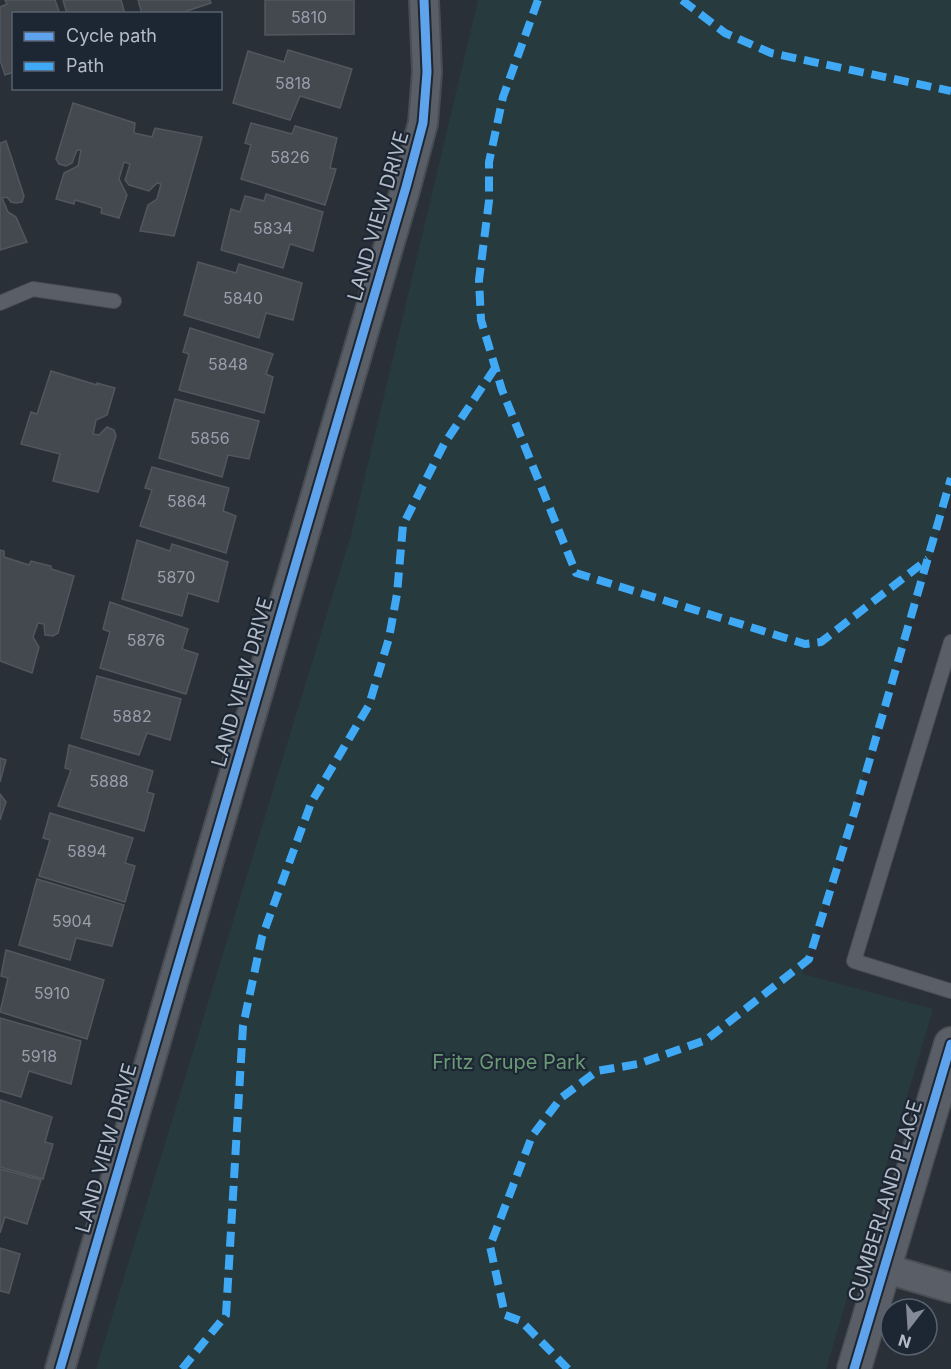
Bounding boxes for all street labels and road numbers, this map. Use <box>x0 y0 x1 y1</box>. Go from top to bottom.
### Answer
street label: LAND VIEW DRIVE <box>342 128 414 304</box>
street label: LAND VIEW DRIVE <box>206 594 278 770</box>
street label: LAND VIEW DRIVE <box>70 1060 142 1236</box>
street label: CUMBERLAND PLACE <box>843 1097 927 1305</box>

